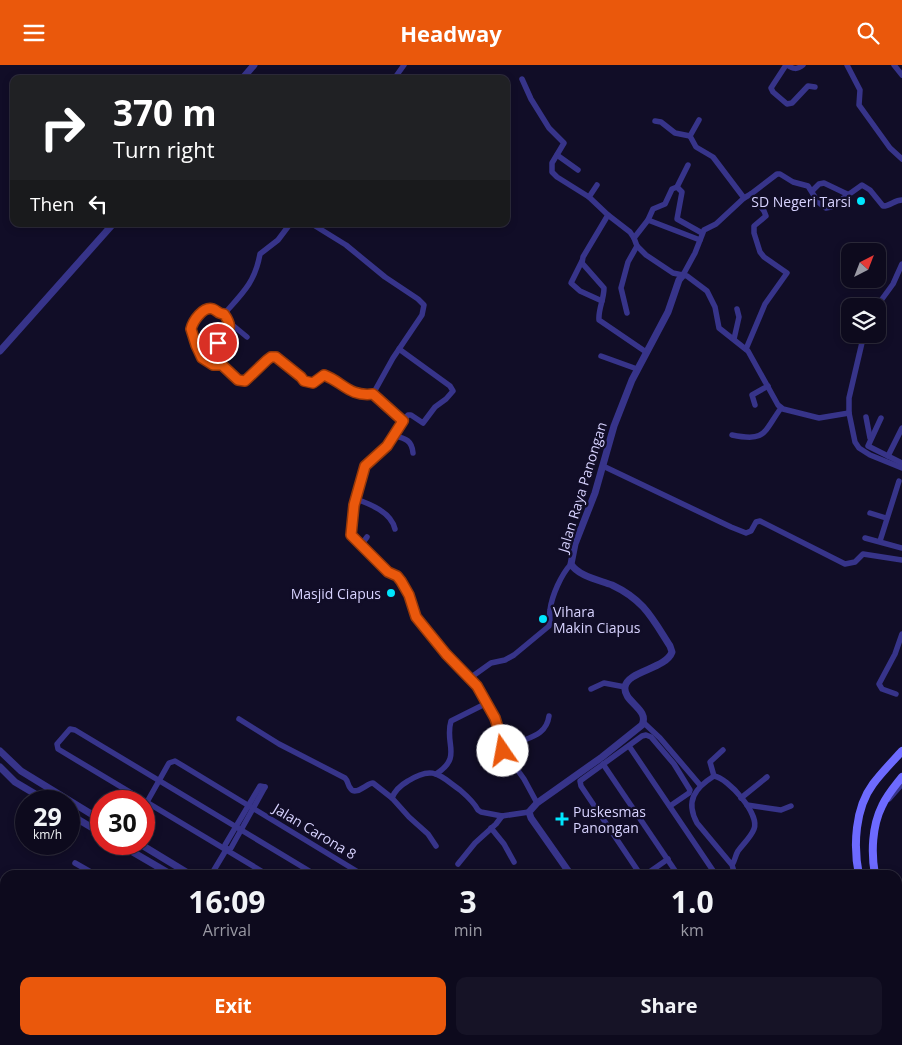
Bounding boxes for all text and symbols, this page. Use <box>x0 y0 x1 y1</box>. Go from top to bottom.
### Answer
text: Headway <box>400 18 502 48</box>
icon: menu <box>20 19 48 47</box>
icon: search <box>854 19 882 47</box>
text: 370 m <box>113 89 217 136</box>
icon: right <box>30 95 95 160</box>
text: Turn right <box>113 134 215 164</box>
icon: left <box>84 190 112 218</box>
text: Then <box>30 191 74 217</box>
place label: SD Negeri Tarsi <box>751 192 851 211</box>
marker: SD Negeri Tarsi <box>855 195 867 207</box>
north arrow <box>841 243 886 287</box>
map controls <box>841 243 886 343</box>
button: layers <box>841 298 886 343</box>
pin <box>197 322 239 364</box>
icon: arrive <box>204 329 232 357</box>
street label: Jalan Raya Panongan <box>552 419 611 557</box>
place label: Masjid Ciapus <box>291 584 381 603</box>
marker: Masjid Ciapus <box>385 587 397 599</box>
place label: Vihara Makin Ciapus <box>553 602 641 637</box>
marker: Vihara Makin Ciapus <box>537 613 549 625</box>
position arrow <box>476 724 528 776</box>
speed limit sign: 30 <box>90 790 155 855</box>
street label: Jalan Carona 8 <box>268 798 360 863</box>
text: 29 <box>33 799 62 833</box>
place label: Puskesmas Panongan <box>573 802 646 837</box>
marker: Puskesmas Panongan <box>555 812 569 826</box>
text: km/h <box>33 826 62 843</box>
text: 16:09 <box>188 881 265 922</box>
text: 3 <box>460 881 477 922</box>
text: 1.0 <box>671 881 714 922</box>
text: Arrival <box>203 919 251 941</box>
text: min <box>454 919 482 941</box>
text: km <box>681 919 704 941</box>
button: Exit <box>20 977 446 1035</box>
button: Share <box>456 977 882 1035</box>

